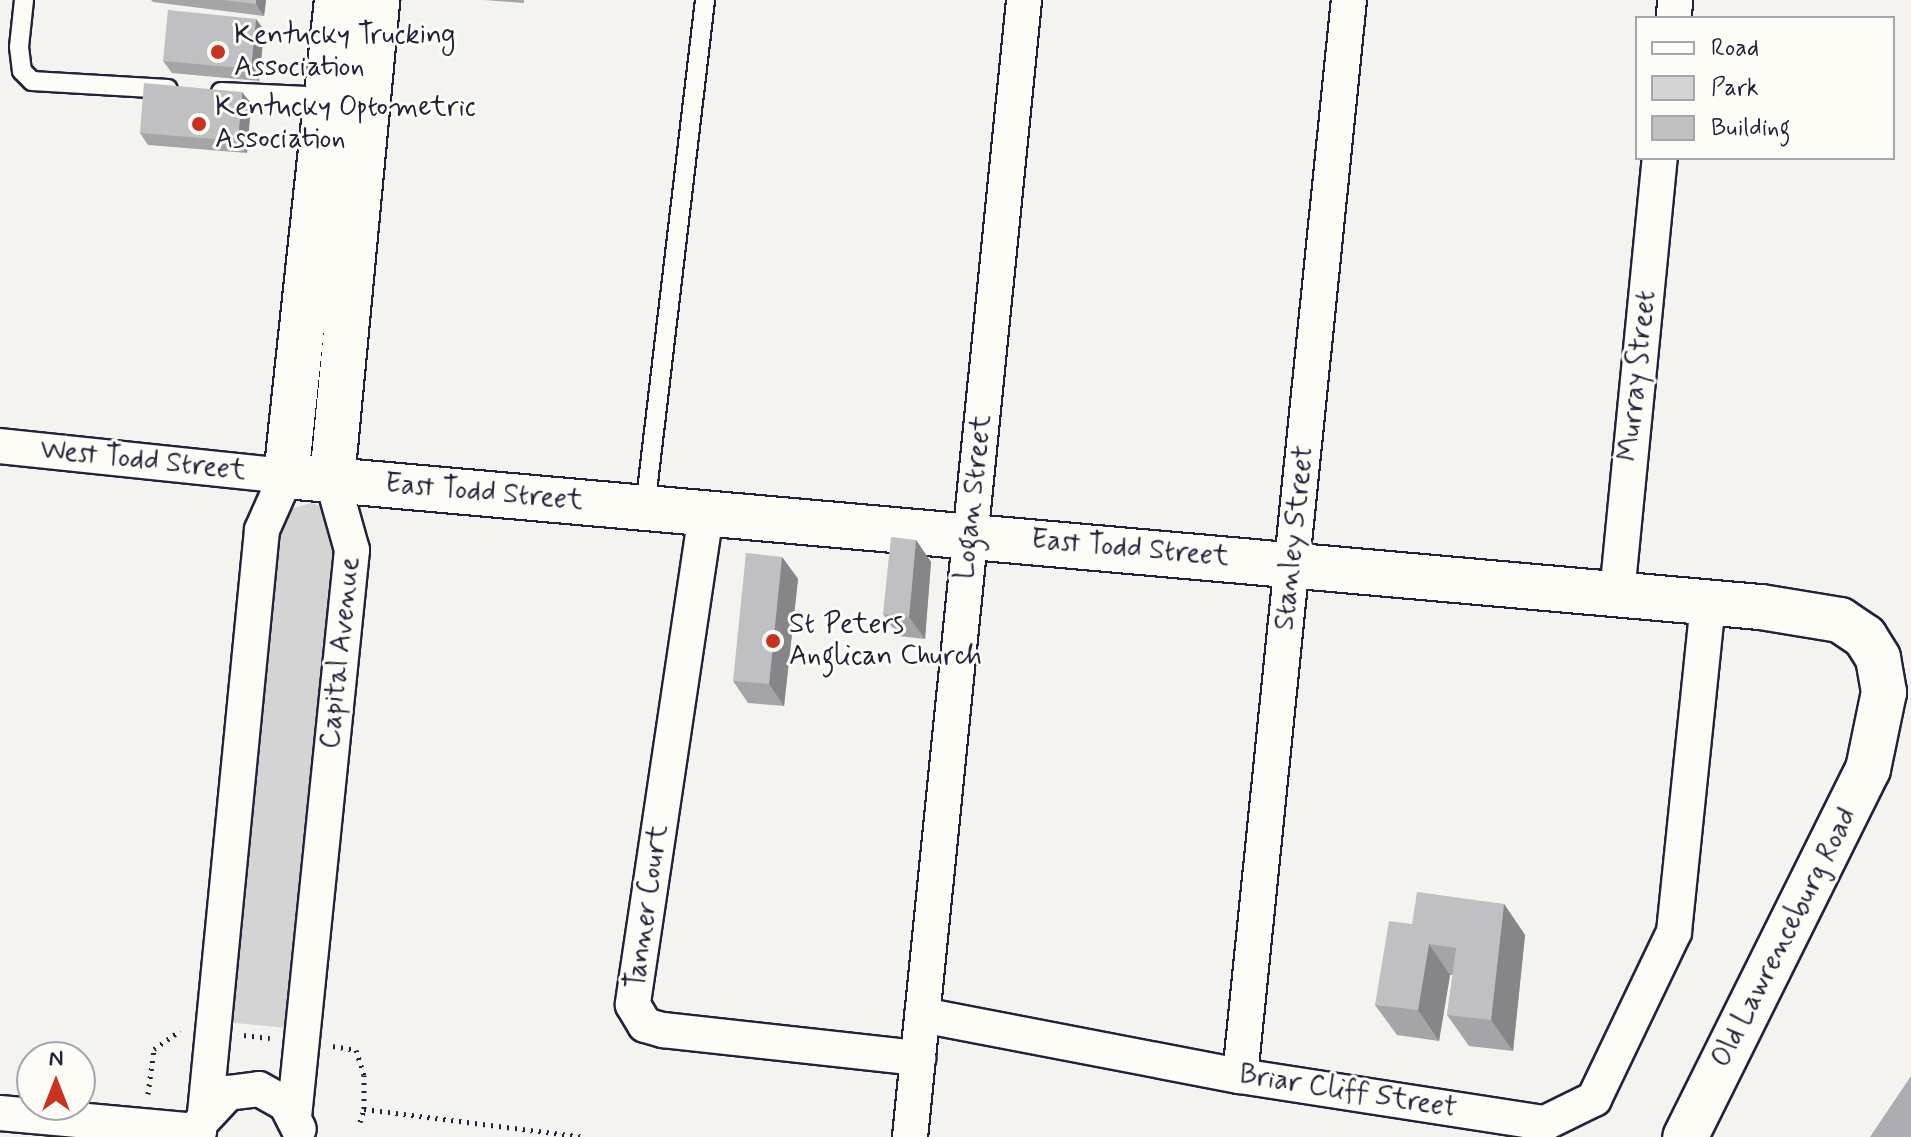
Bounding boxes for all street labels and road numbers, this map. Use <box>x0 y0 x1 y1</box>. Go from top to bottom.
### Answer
street label: Murray Street <box>1612 286 1664 466</box>
street label: Logan Street <box>949 413 999 581</box>
street label: West Todd Street <box>38 433 248 489</box>
street label: Stanley Street <box>1269 445 1321 631</box>
street label: East Todd Street <box>384 468 584 518</box>
street label: East Todd Street <box>1030 524 1230 574</box>
street label: Capital Avenue <box>315 559 367 747</box>
street label: Old Lawrenceburg Road <box>1706 806 1864 1070</box>
street label: Tanner Court <box>620 824 676 990</box>
street label: Briar Cliff Street <box>1238 1058 1458 1126</box>

